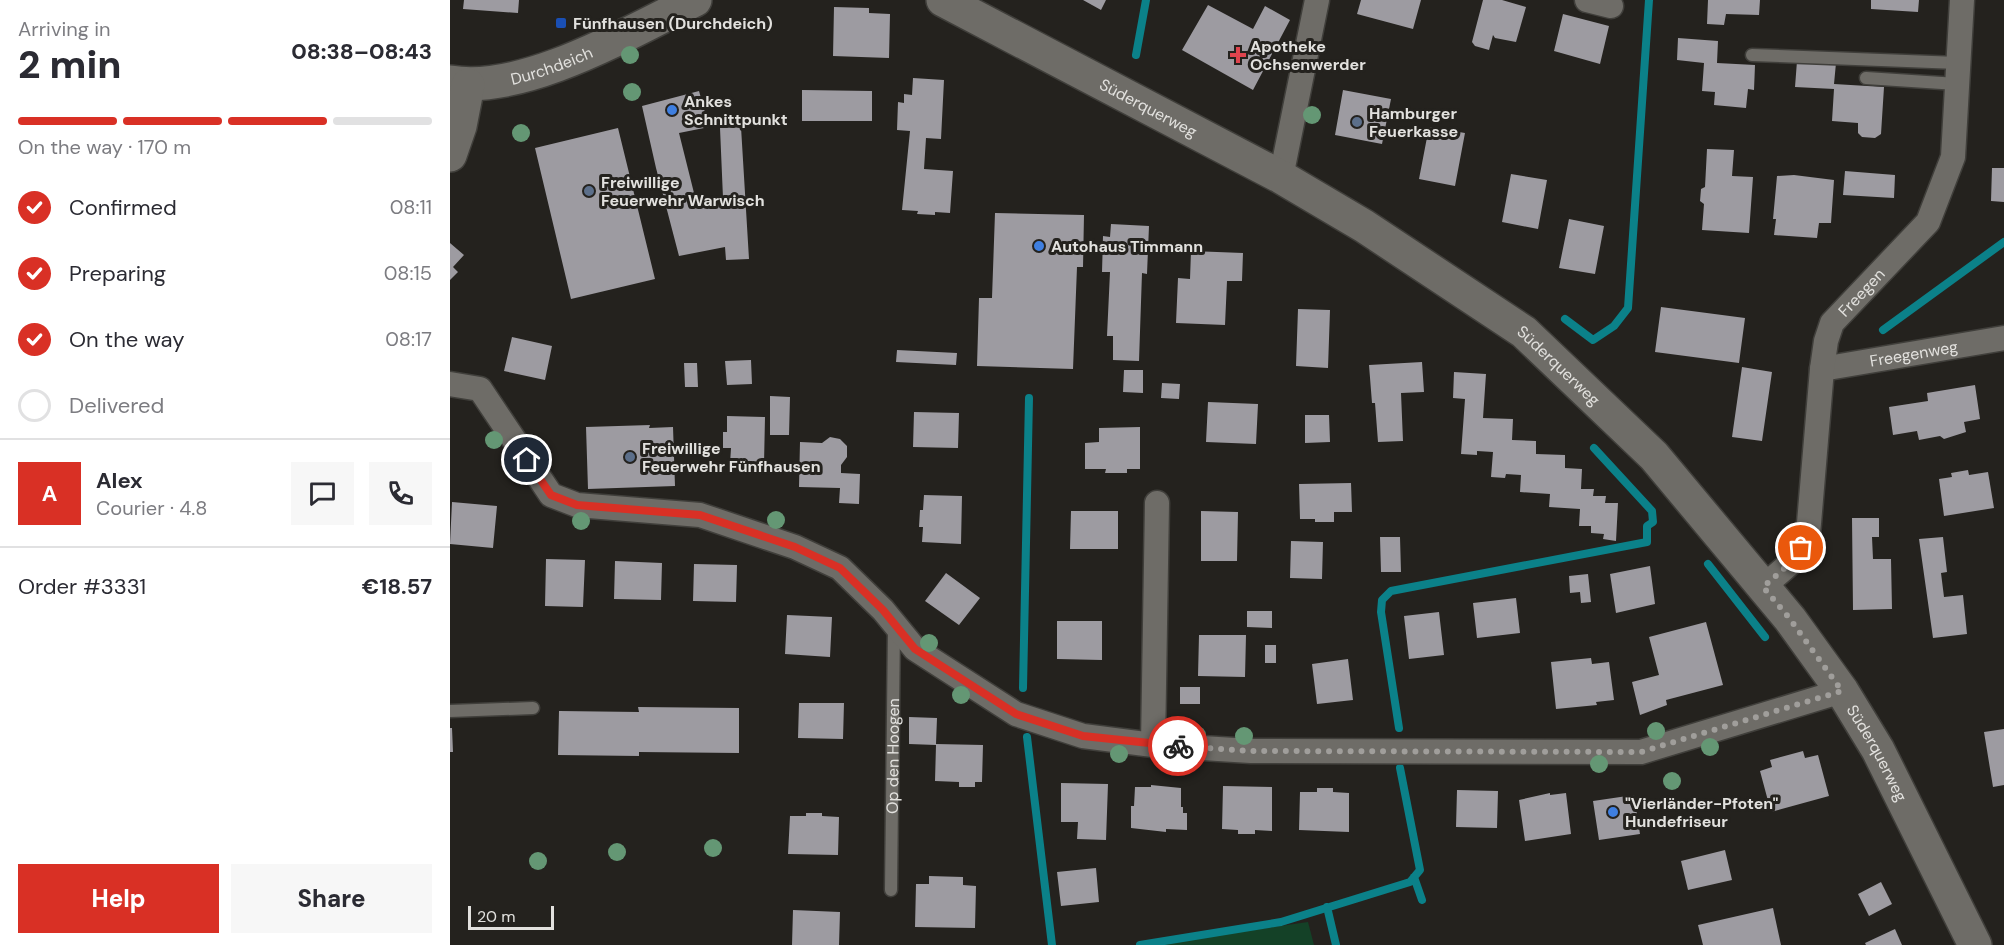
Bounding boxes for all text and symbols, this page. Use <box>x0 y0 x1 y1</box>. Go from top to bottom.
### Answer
place label: Fünfhausen (Durchdeich) <box>573 13 773 34</box>
text: Arriving in <box>18 16 110 42</box>
marker: Fünfhausen (Durchdeich) <box>554 16 568 30</box>
place label: Apotheke Ochsenwerder <box>1250 36 1366 75</box>
text: 08:38–08:43 <box>291 37 432 66</box>
text: 2 min <box>18 39 122 90</box>
street label: Durchdeich <box>508 41 596 89</box>
marker: Apotheke Ochsenwerder <box>1231 48 1245 62</box>
street label: Süderquerweg <box>1096 73 1201 142</box>
place label: Ankes Schnittpunkt <box>684 91 788 130</box>
marker: Ankes Schnittpunkt <box>665 103 679 117</box>
place label: Hamburger Feuerkasse <box>1369 103 1458 142</box>
marker: Hamburger Feuerkasse <box>1350 115 1364 129</box>
text: On the way · 170 m <box>18 134 191 160</box>
place label: Freiwillige Feuerwehr Warwisch <box>601 172 765 211</box>
marker: Freiwillige Feuerwehr Warwisch <box>582 184 596 198</box>
icon: check <box>18 191 51 224</box>
text: Confirmed <box>69 193 177 222</box>
text: 08:11 <box>390 194 432 220</box>
place label: Autohaus Timmann <box>1051 236 1203 257</box>
marker: Autohaus Timmann <box>1032 239 1046 253</box>
icon: check <box>18 257 51 290</box>
text: Preparing <box>69 259 166 288</box>
text: 08:15 <box>384 260 432 286</box>
street label: Freegen <box>1833 264 1889 321</box>
street label: Süderquerweg <box>1514 320 1605 410</box>
icon: check <box>18 323 51 356</box>
text: On the way <box>69 325 184 354</box>
text: 08:17 <box>385 326 432 352</box>
street label: Freegenweg <box>1868 336 1959 371</box>
text: Delivered <box>69 391 164 420</box>
pin <box>501 434 552 485</box>
place label: Freiwillige Feuerwehr Fünfhausen <box>642 438 821 477</box>
icon: home <box>510 443 543 476</box>
marker: Freiwillige Feuerwehr Fünfhausen <box>623 450 637 464</box>
button: chat <box>291 462 354 525</box>
button: phone <box>369 462 432 525</box>
text: Alex <box>96 466 143 495</box>
text: A <box>42 479 57 508</box>
text: Courier · 4.8 <box>96 495 207 521</box>
pin <box>1775 522 1826 573</box>
icon: bag <box>1784 531 1817 564</box>
text: Order #3331 <box>18 572 146 601</box>
text: €18.57 <box>362 572 432 601</box>
street label: Op den Hoogen <box>881 698 904 814</box>
street label: Süderquerweg <box>1842 701 1912 805</box>
courier <box>1148 716 1208 776</box>
icon: bike <box>1162 730 1195 763</box>
place label: "Vierländer-Pfoten" Hundefriseur <box>1625 793 1778 832</box>
marker: "Vierländer-Pfoten" Hundefriseur <box>1606 805 1620 819</box>
button: Help <box>18 864 219 933</box>
button: Share <box>231 864 432 933</box>
scale bar <box>468 903 554 930</box>
text: 20 m <box>477 906 516 927</box>

